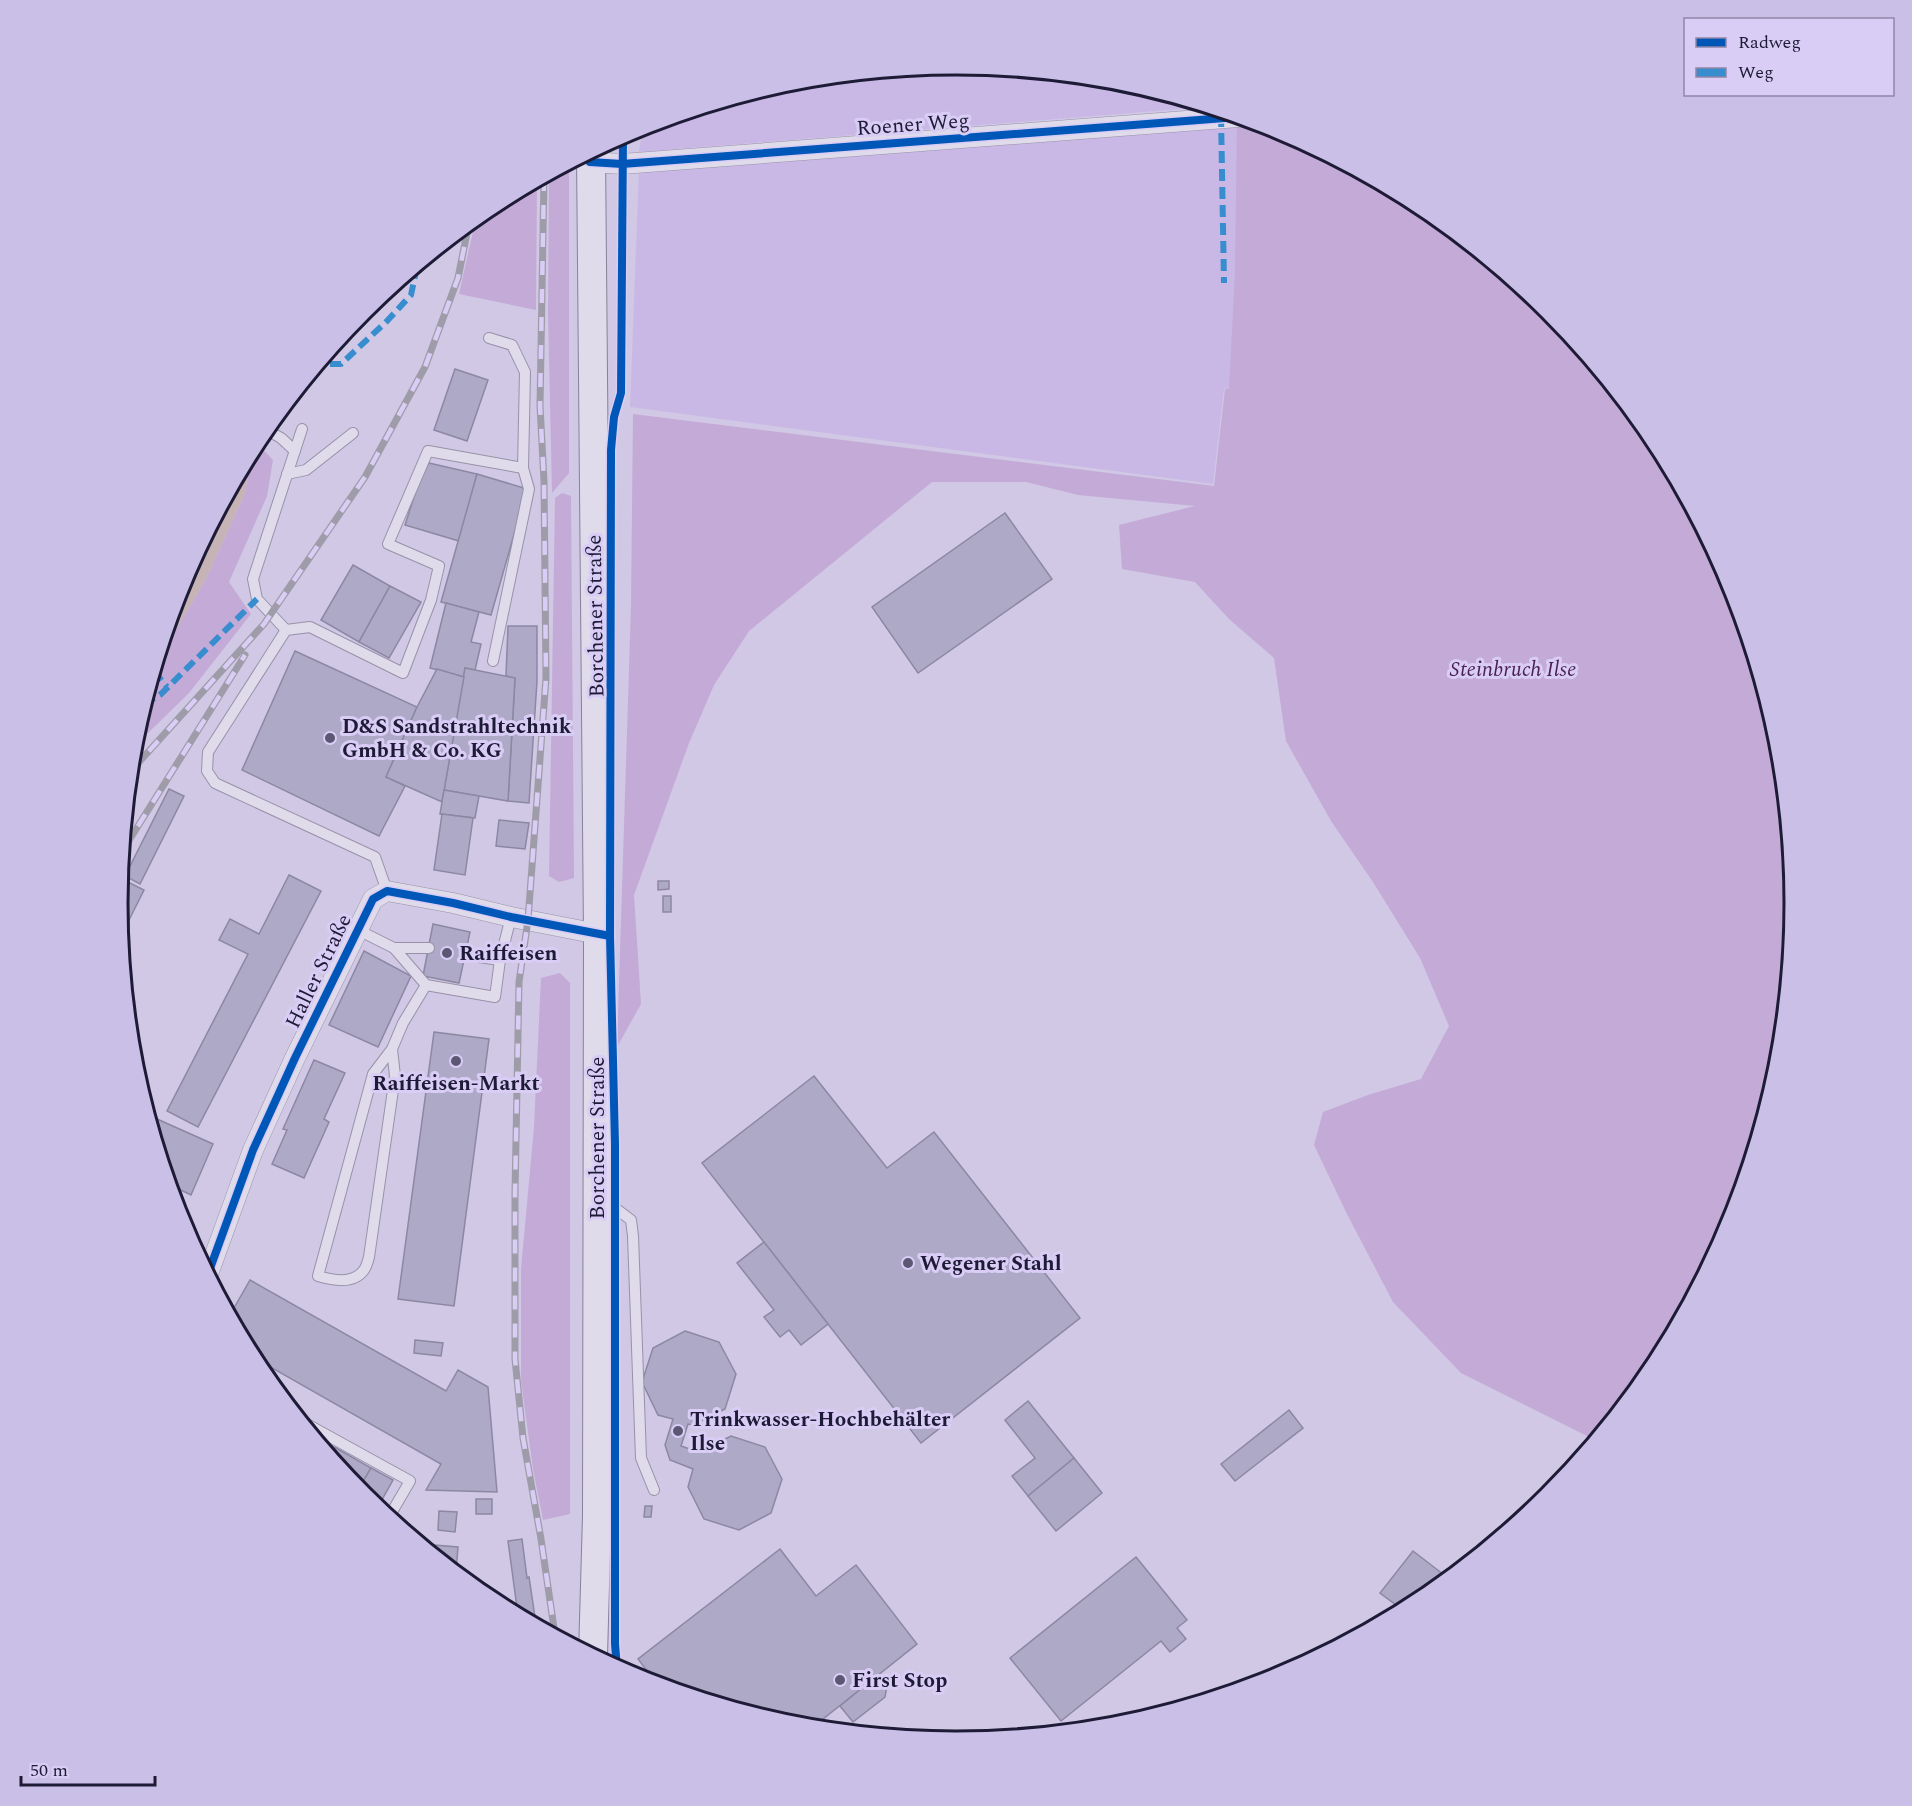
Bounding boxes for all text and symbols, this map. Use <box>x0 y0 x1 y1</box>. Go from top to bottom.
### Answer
legend <box>1684 18 1894 96</box>
text: Radweg <box>1738 29 1801 56</box>
text: Weg <box>1738 59 1774 86</box>
street label: Roener Weg <box>855 105 971 145</box>
street label: Borchener Straße <box>579 534 613 698</box>
park label: Steinbruch Ilse <box>1450 654 1576 686</box>
place label: D&S Sandstrahltechnik GmbH & Co. KG <box>342 711 572 767</box>
marker: D&S Sandstrahltechnik GmbH & Co. KG <box>323 731 337 745</box>
street label: Haller Straße <box>277 909 360 1034</box>
place label: Raiffeisen <box>459 938 558 970</box>
marker: Raiffeisen <box>440 946 454 960</box>
marker: Raiffeisen-Markt <box>449 1054 463 1068</box>
street label: Borchener Straße <box>582 1057 614 1219</box>
place label: Raiffeisen-Markt <box>372 1068 540 1100</box>
place label: Wegener Stahl <box>920 1248 1062 1280</box>
marker: Wegener Stahl <box>901 1256 915 1270</box>
place label: Trinkwasser-Hochbehälter Ilse <box>690 1404 950 1460</box>
marker: Trinkwasser-Hochbehälter Ilse <box>671 1424 685 1438</box>
place label: First Stop <box>852 1665 947 1697</box>
marker: First Stop <box>833 1673 847 1687</box>
scale bar <box>21 1749 154 1787</box>
text: 50 m <box>30 1757 68 1784</box>

